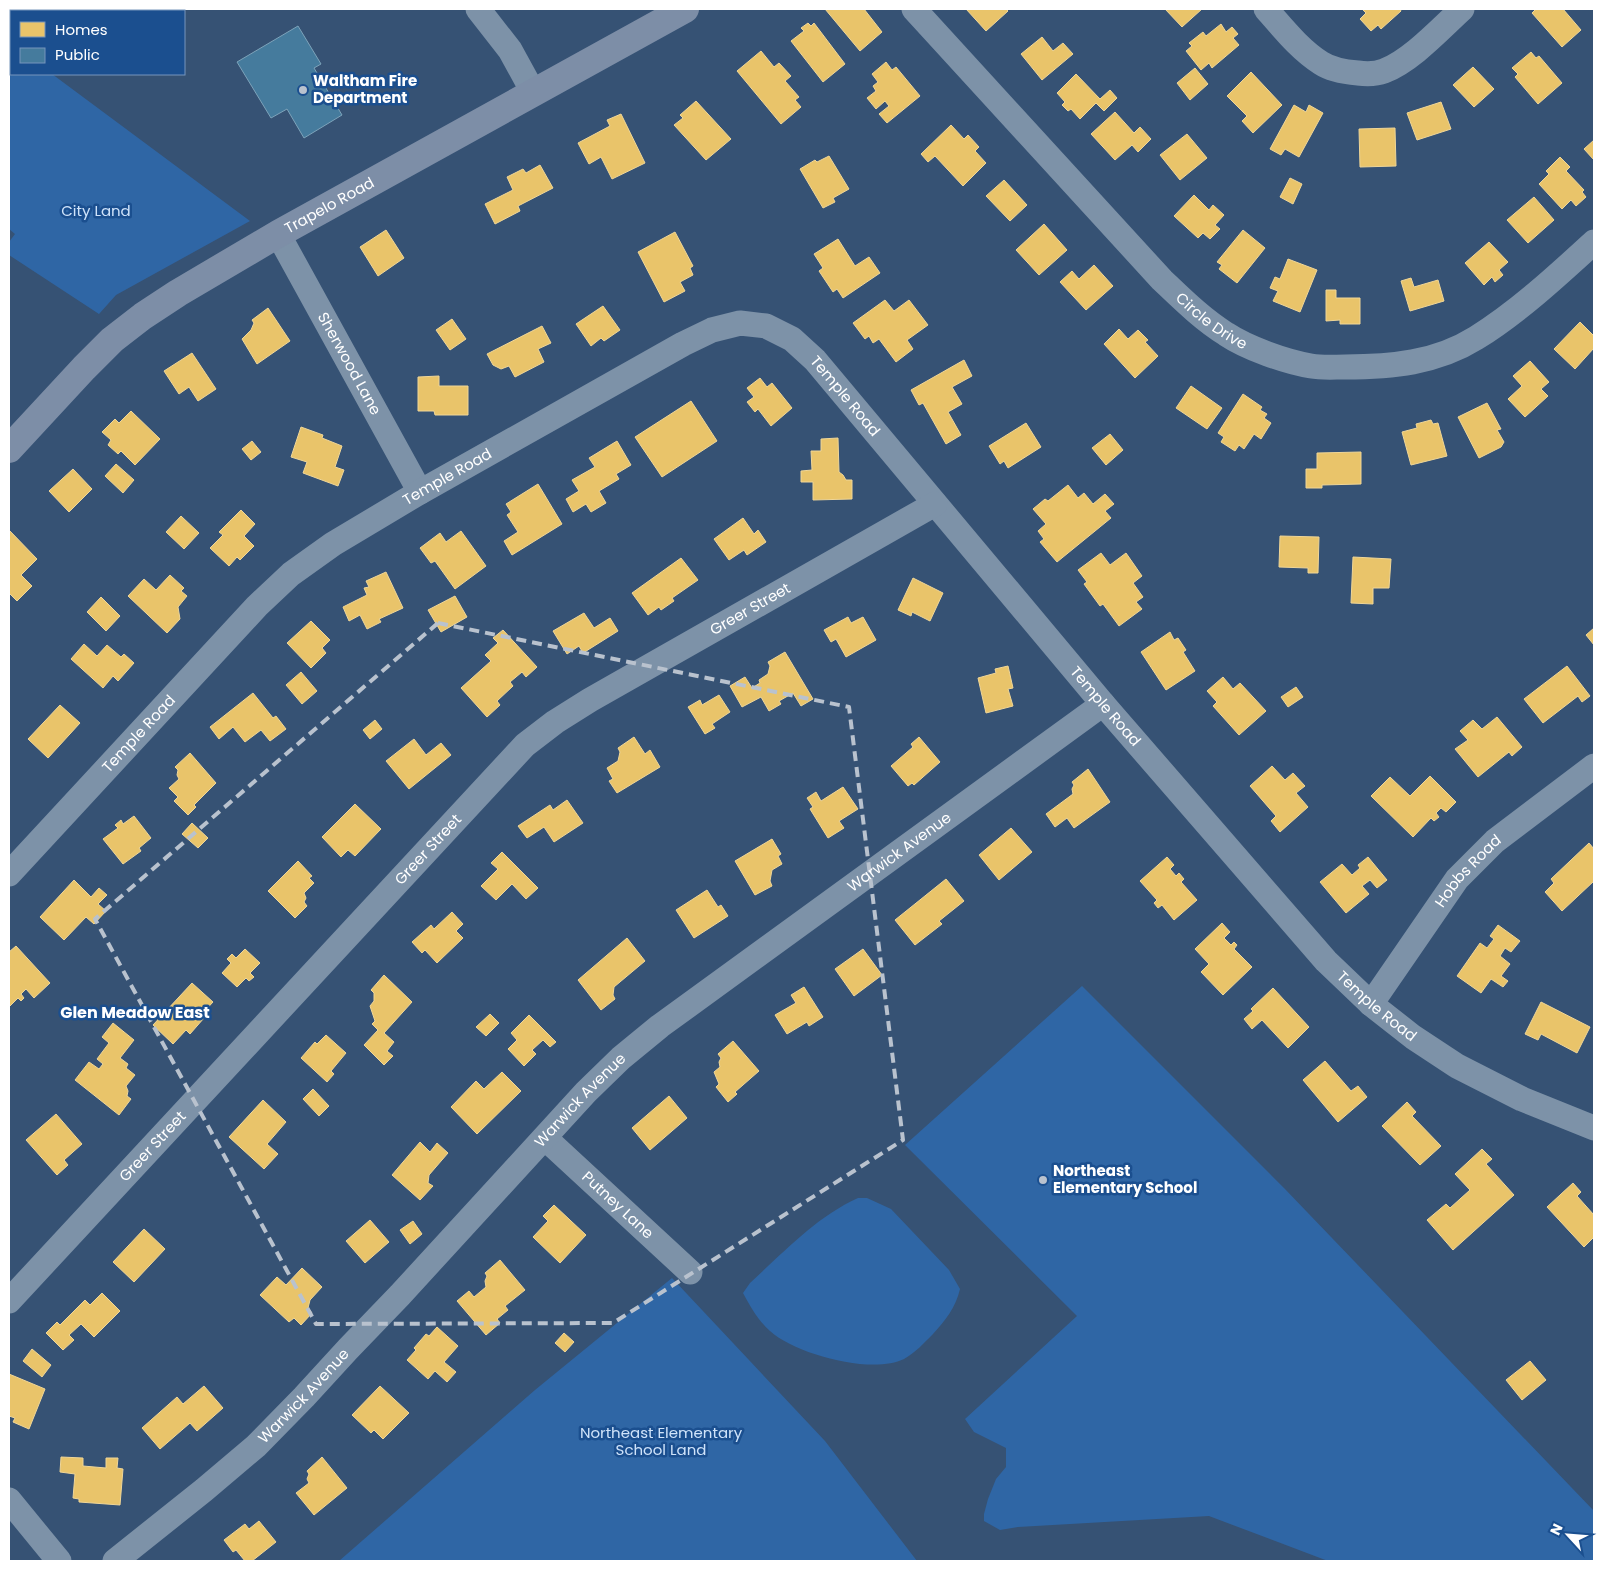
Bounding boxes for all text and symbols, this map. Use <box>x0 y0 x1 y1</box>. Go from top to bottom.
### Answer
legend <box>10 10 185 75</box>
text: Homes <box>55 19 108 40</box>
text: Public <box>55 44 100 65</box>
place label: Waltham Fire Department <box>313 70 417 108</box>
marker: Waltham Fire Department <box>297 84 309 96</box>
street label: Trapelo Road <box>281 172 378 238</box>
park label: City Land <box>61 200 131 221</box>
street label: Circle Drive <box>1171 287 1251 354</box>
street label: Sherwood Lane <box>313 308 387 419</box>
street label: Temple Road <box>806 351 885 440</box>
street label: Temple Road <box>399 443 495 510</box>
street label: Greer Street <box>706 577 794 640</box>
street label: Temple Road <box>1066 662 1146 750</box>
street label: Temple Road <box>97 690 180 777</box>
street label: Warwick Avenue <box>843 807 955 897</box>
street label: Greer Street <box>390 809 466 889</box>
street label: Hobbs Road <box>1430 829 1505 911</box>
street label: Temple Road <box>1332 966 1421 1046</box>
district label: Glen Meadow East <box>60 1001 210 1024</box>
street label: Warwick Avenue <box>529 1048 630 1152</box>
street label: Greer Street <box>114 1106 190 1186</box>
place label: Northeast Elementary School <box>1053 1160 1197 1198</box>
street label: Putney Lane <box>578 1166 658 1243</box>
marker: Northeast Elementary School <box>1037 1174 1049 1186</box>
street label: Warwick Avenue <box>253 1344 353 1448</box>
park label: Northeast Elementary School Land <box>580 1422 743 1460</box>
north arrow <box>1543 1510 1593 1560</box>
text: N <box>1545 1520 1568 1538</box>

